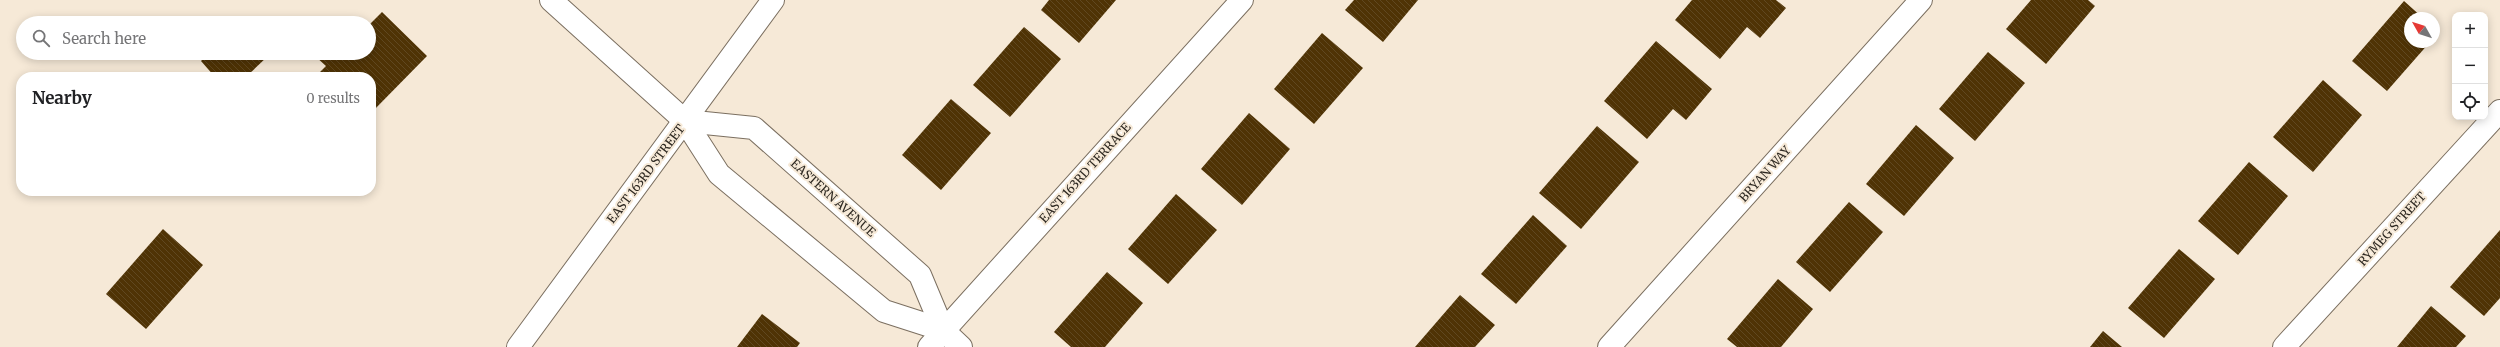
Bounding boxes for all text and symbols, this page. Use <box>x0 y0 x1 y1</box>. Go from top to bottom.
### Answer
north arrow <box>2404 12 2440 48</box>
map controls <box>2452 12 2488 120</box>
button: + <box>2452 12 2488 48</box>
search box <box>16 16 376 60</box>
icon: search <box>30 27 52 49</box>
text: Search here <box>62 29 146 48</box>
button: − <box>2452 48 2488 84</box>
button: locate <box>2452 84 2488 120</box>
text: Nearby <box>32 87 92 109</box>
text: 0 results <box>306 90 360 107</box>
street label: EAST 163RD TERRACE <box>1036 119 1134 226</box>
street label: EAST 163RD STREET <box>604 121 688 226</box>
street label: BRYAN WAY <box>1736 142 1794 205</box>
street label: EASTERN AVENUE <box>788 156 879 240</box>
street label: RYMEG STREET <box>2355 188 2429 269</box>

